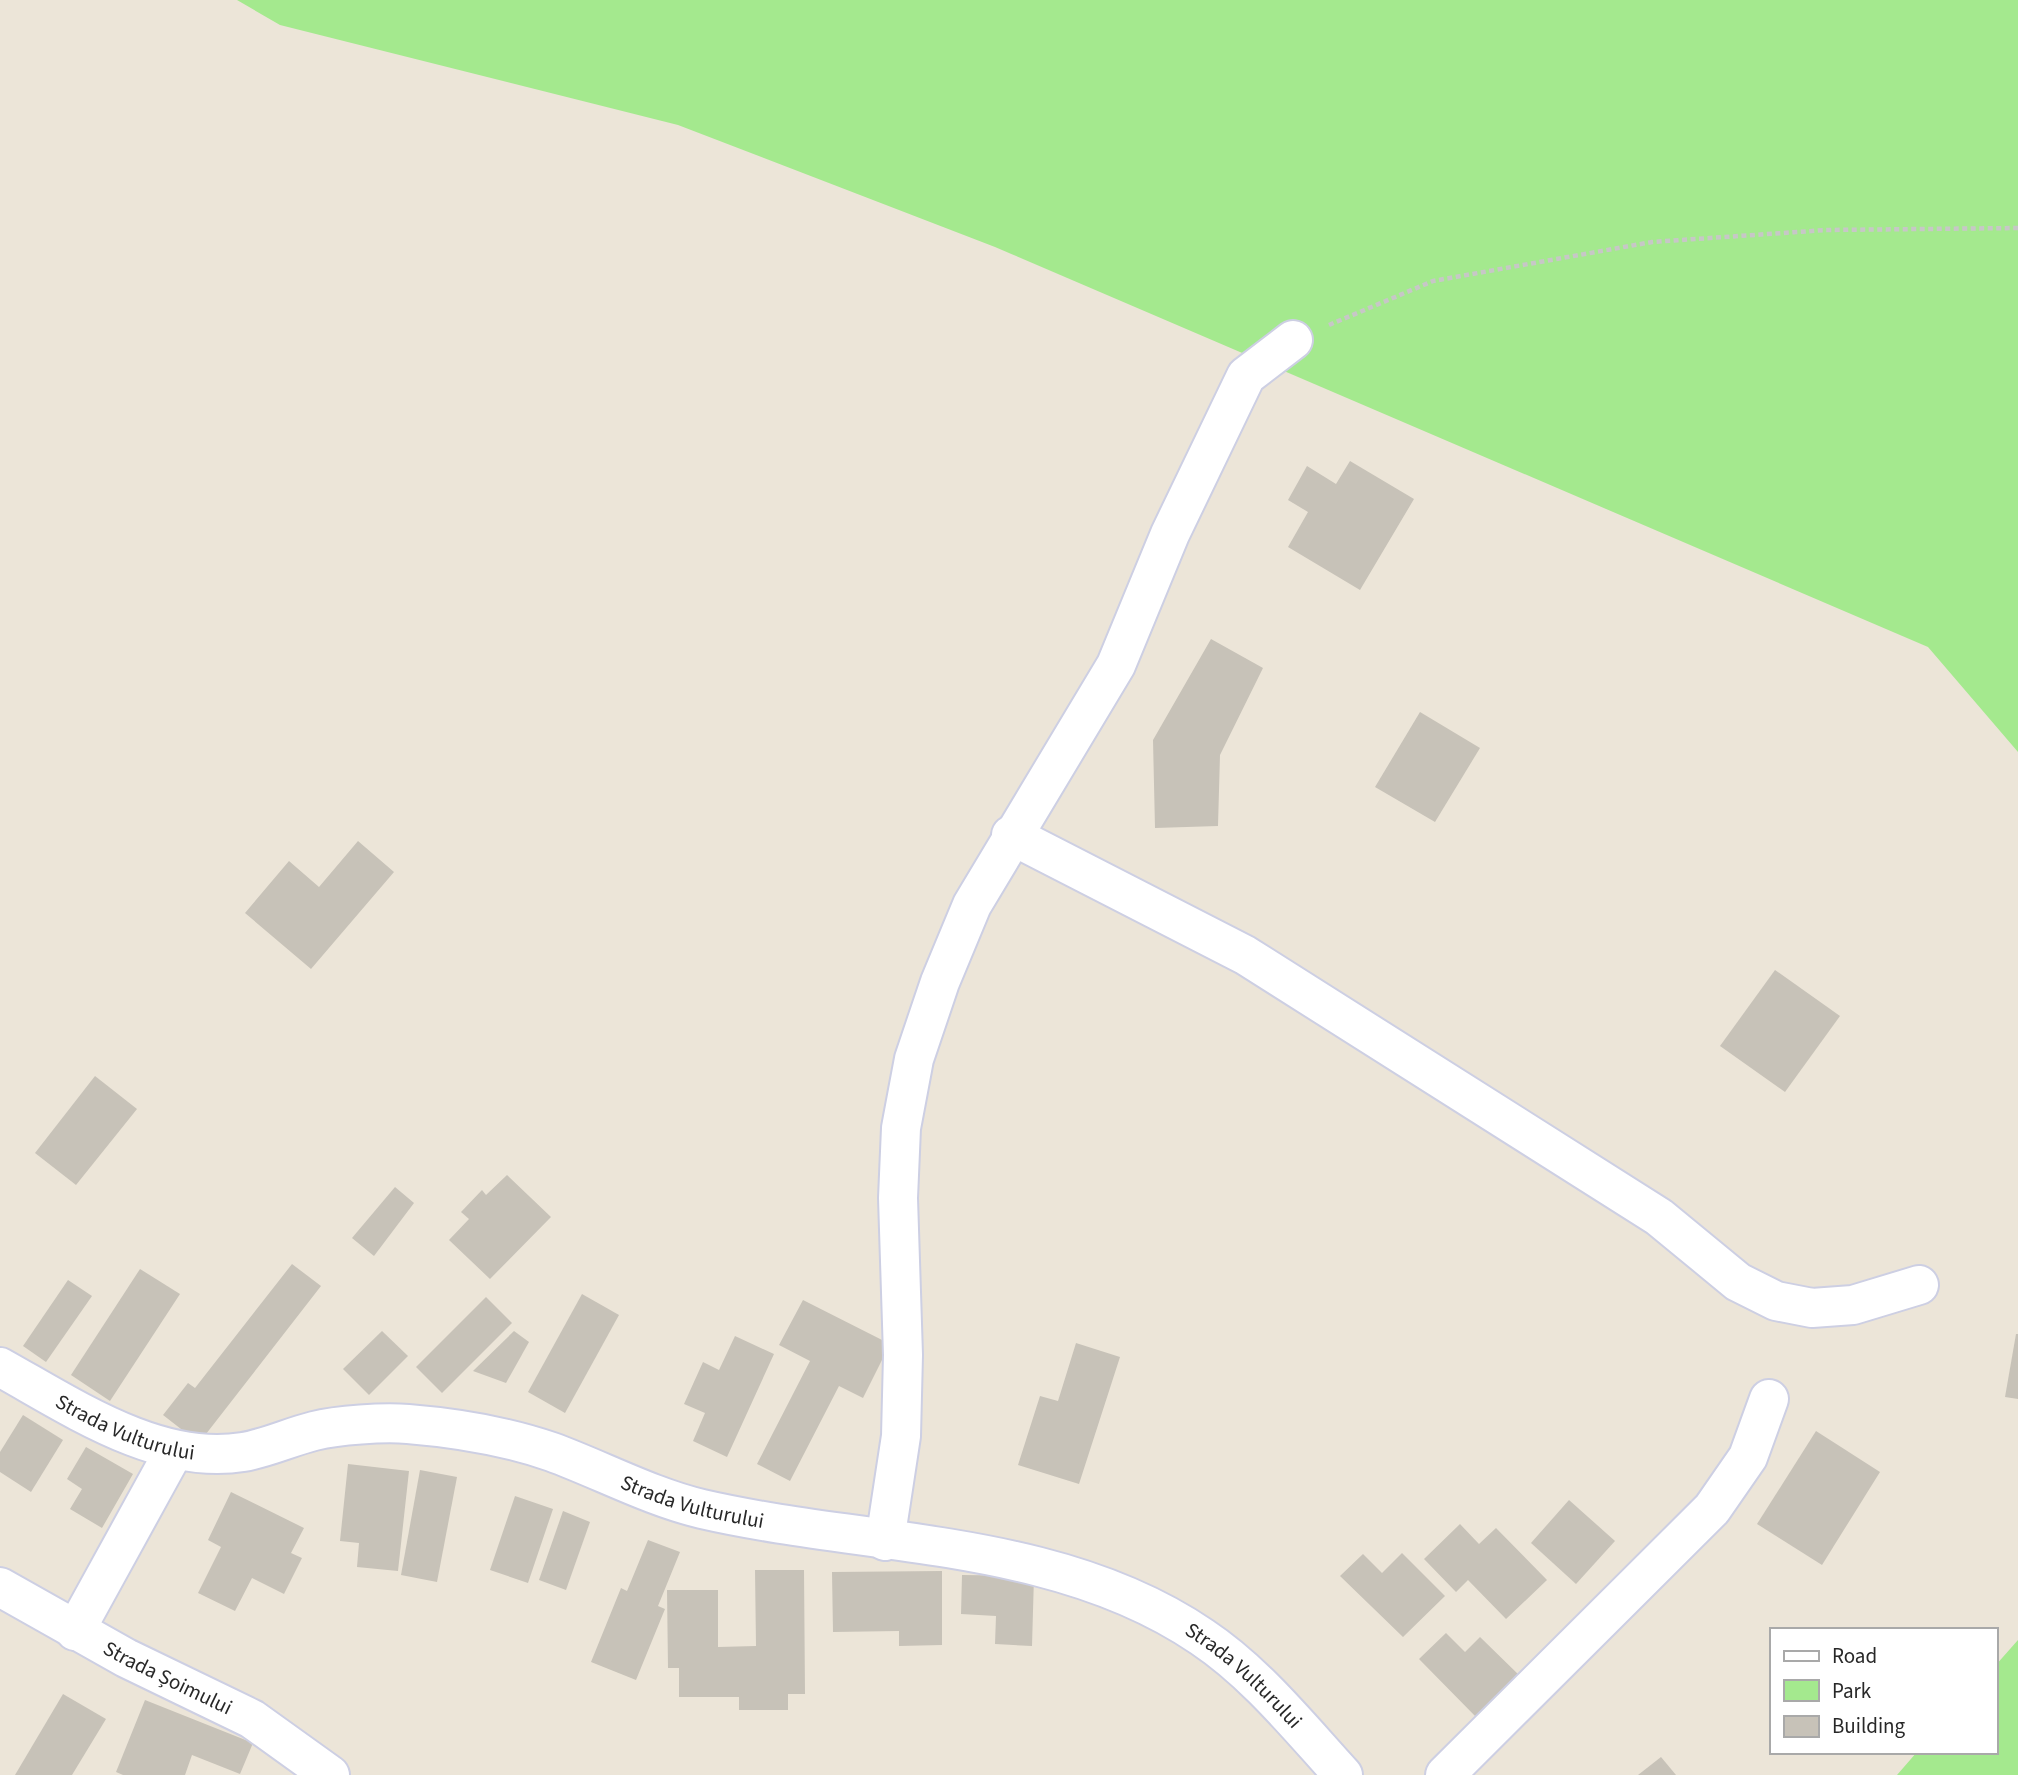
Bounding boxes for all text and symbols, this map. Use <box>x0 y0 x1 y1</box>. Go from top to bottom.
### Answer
street label: Strada Vulturului <box>50 1387 197 1468</box>
street label: Strada Vulturului <box>616 1467 766 1536</box>
street label: Strada Vulturului <box>1179 1615 1309 1735</box>
legend <box>1770 1628 1997 1754</box>
street label: Strada Șoimului <box>98 1633 237 1722</box>
text: Road <box>1832 1641 1877 1671</box>
text: Park <box>1832 1676 1872 1706</box>
text: Building <box>1832 1711 1906 1741</box>

